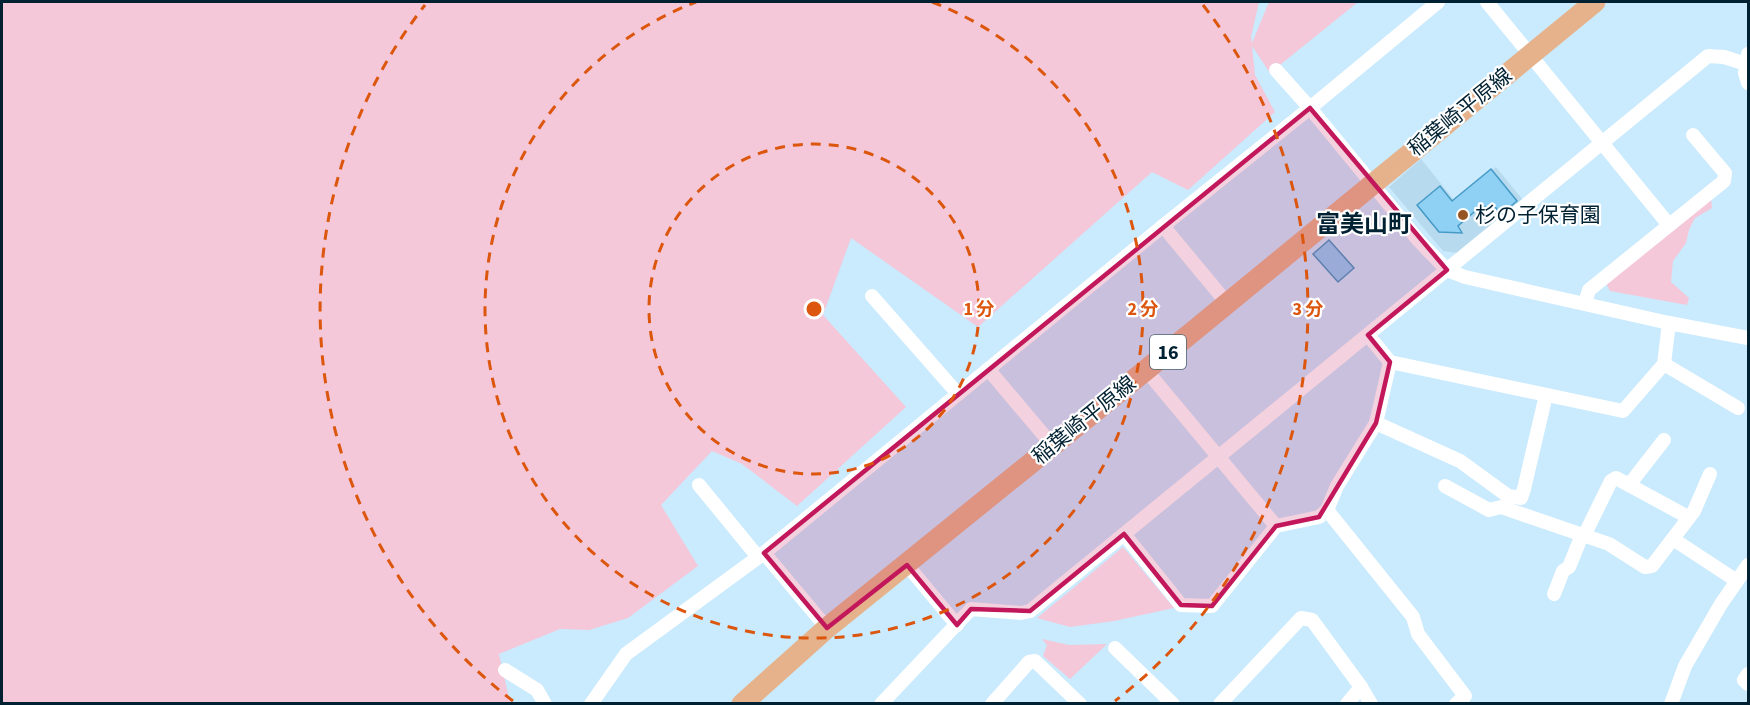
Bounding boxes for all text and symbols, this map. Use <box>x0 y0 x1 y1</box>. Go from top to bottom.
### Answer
street label: 稲葉崎平原線 <box>1402 61 1518 163</box>
place label: 杉の子保育園 <box>1475 200 1601 230</box>
district label: 富美山町 <box>1316 207 1412 242</box>
marker: 杉の子保育園 <box>1456 208 1470 222</box>
text: 1 分 <box>963 297 995 322</box>
text: 2 分 <box>1127 297 1159 322</box>
text: 3 分 <box>1292 297 1324 322</box>
centre of rings <box>804 299 824 319</box>
road number: 16 <box>1150 335 1186 369</box>
street label: 稲葉崎平原線 <box>1026 369 1142 471</box>

